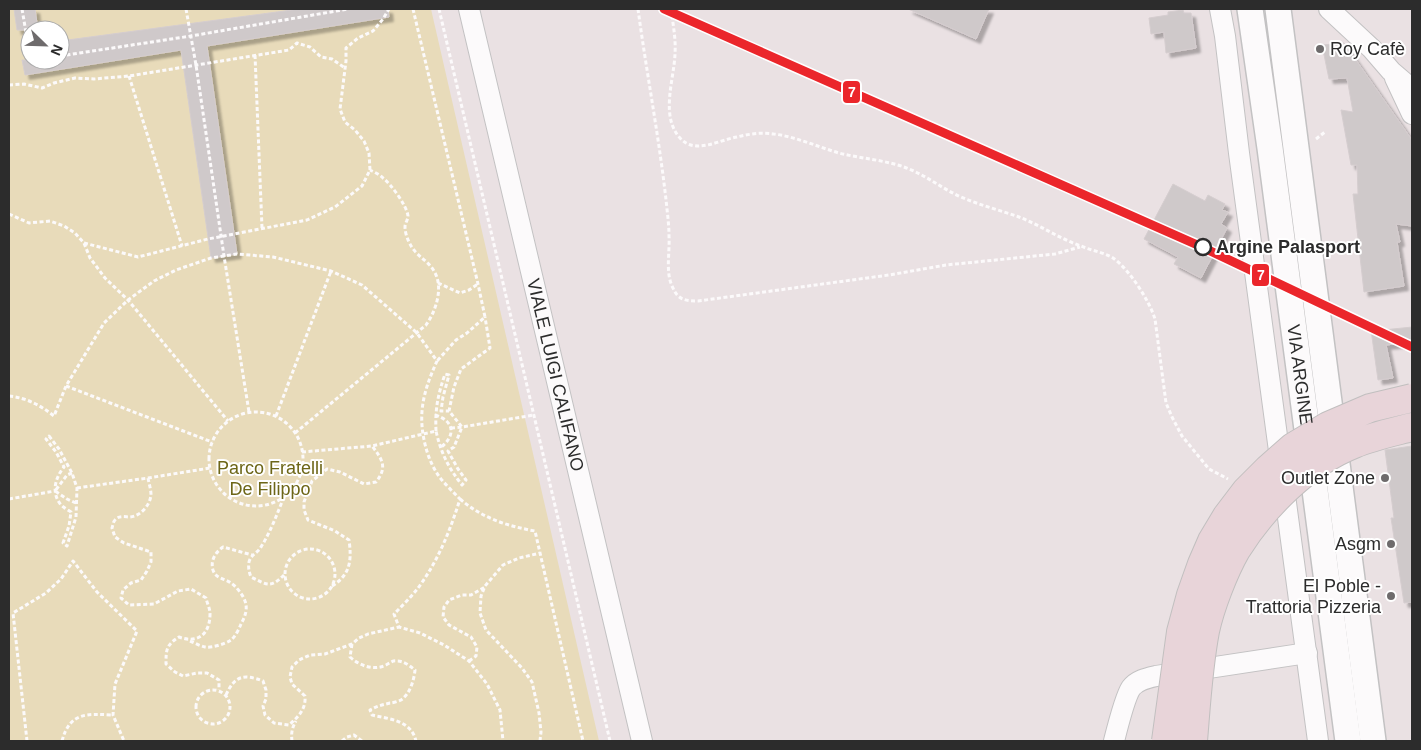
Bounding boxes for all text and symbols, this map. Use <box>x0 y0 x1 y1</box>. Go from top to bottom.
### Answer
north arrow <box>20 20 70 70</box>
place label: Roy Cafè <box>1330 39 1405 59</box>
text: N <box>48 42 66 58</box>
marker: Roy Cafè <box>1314 43 1326 55</box>
line badge: 7 <box>842 80 861 104</box>
text: 7 <box>848 84 856 100</box>
place label: Argine Palasport <box>1216 237 1360 257</box>
marker: Argine Palasport <box>1194 238 1212 256</box>
line badge: 7 <box>1251 263 1270 287</box>
text: 7 <box>1257 267 1265 283</box>
street label: VIALE LUIGI CALIFANO <box>523 277 588 473</box>
street label: VIA ARGINE <box>1283 323 1316 426</box>
park label: Parco Fratelli De Filippo <box>217 458 323 499</box>
place label: Outlet Zone <box>1281 468 1375 488</box>
marker: Outlet Zone <box>1379 472 1391 484</box>
place label: Asgm <box>1335 534 1381 554</box>
marker: Asgm <box>1385 538 1397 550</box>
place label: El Poble - Trattoria Pizzeria <box>1246 576 1382 617</box>
marker: El Poble - Trattoria Pizzeria <box>1385 590 1397 602</box>

